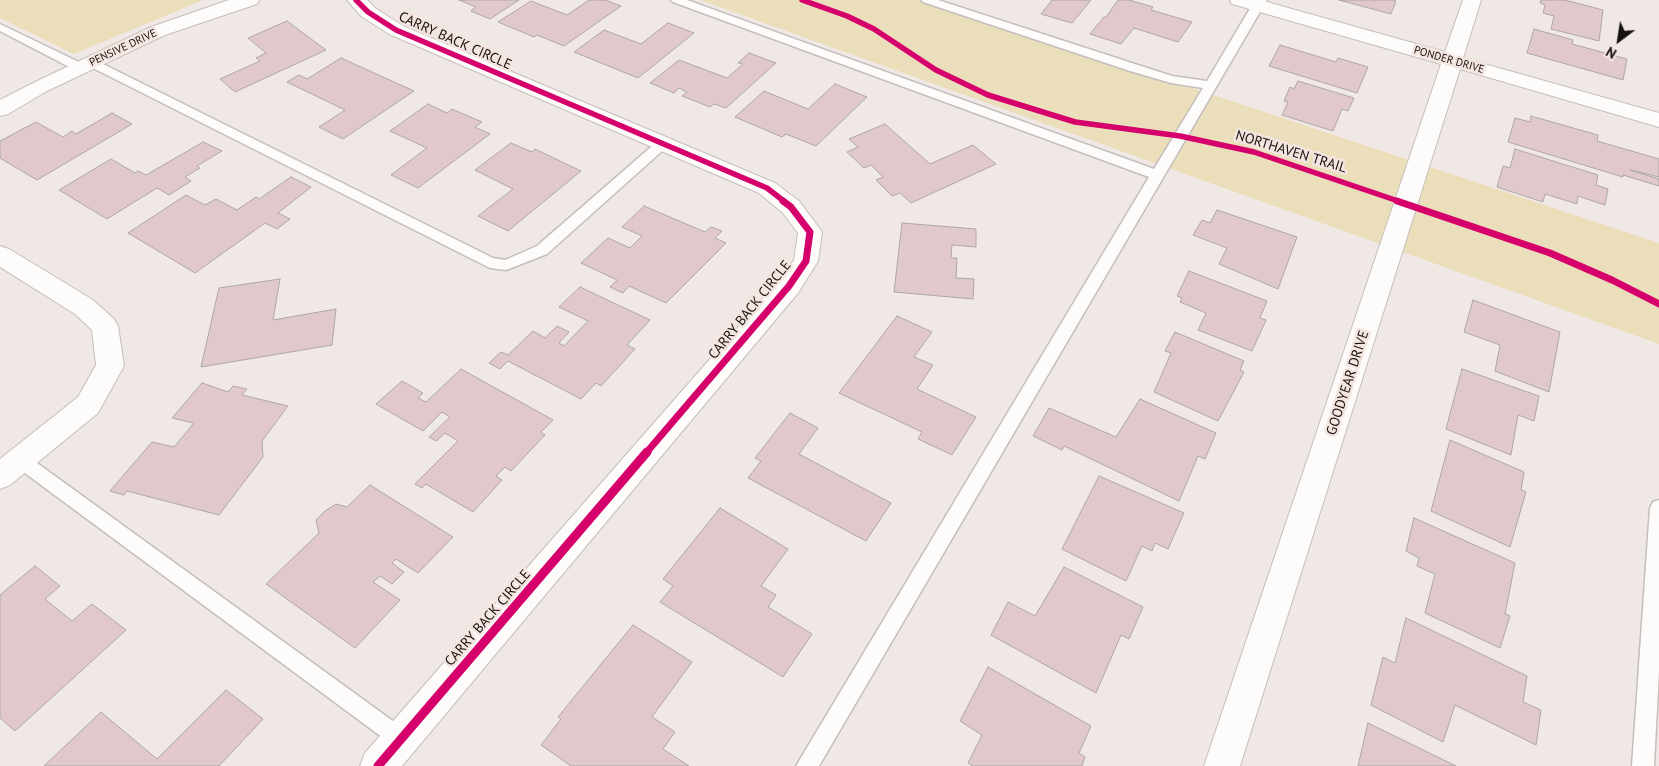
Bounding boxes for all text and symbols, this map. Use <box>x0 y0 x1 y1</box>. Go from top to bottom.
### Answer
street label: CARRY BACK CIRCLE <box>396 9 514 73</box>
north arrow <box>1594 15 1644 65</box>
street label: PENSIVE DRIVE <box>87 27 159 69</box>
text: N <box>1603 43 1620 63</box>
street label: PONDER DRIVE <box>1412 44 1486 76</box>
street label: NORTHAVEN TRAIL <box>1234 127 1348 177</box>
street label: CARRY BACK CIRCLE <box>705 257 795 363</box>
street label: GOODYEAR DRIVE <box>1323 329 1373 437</box>
street label: CARRY BACK CIRCLE <box>442 566 534 670</box>

